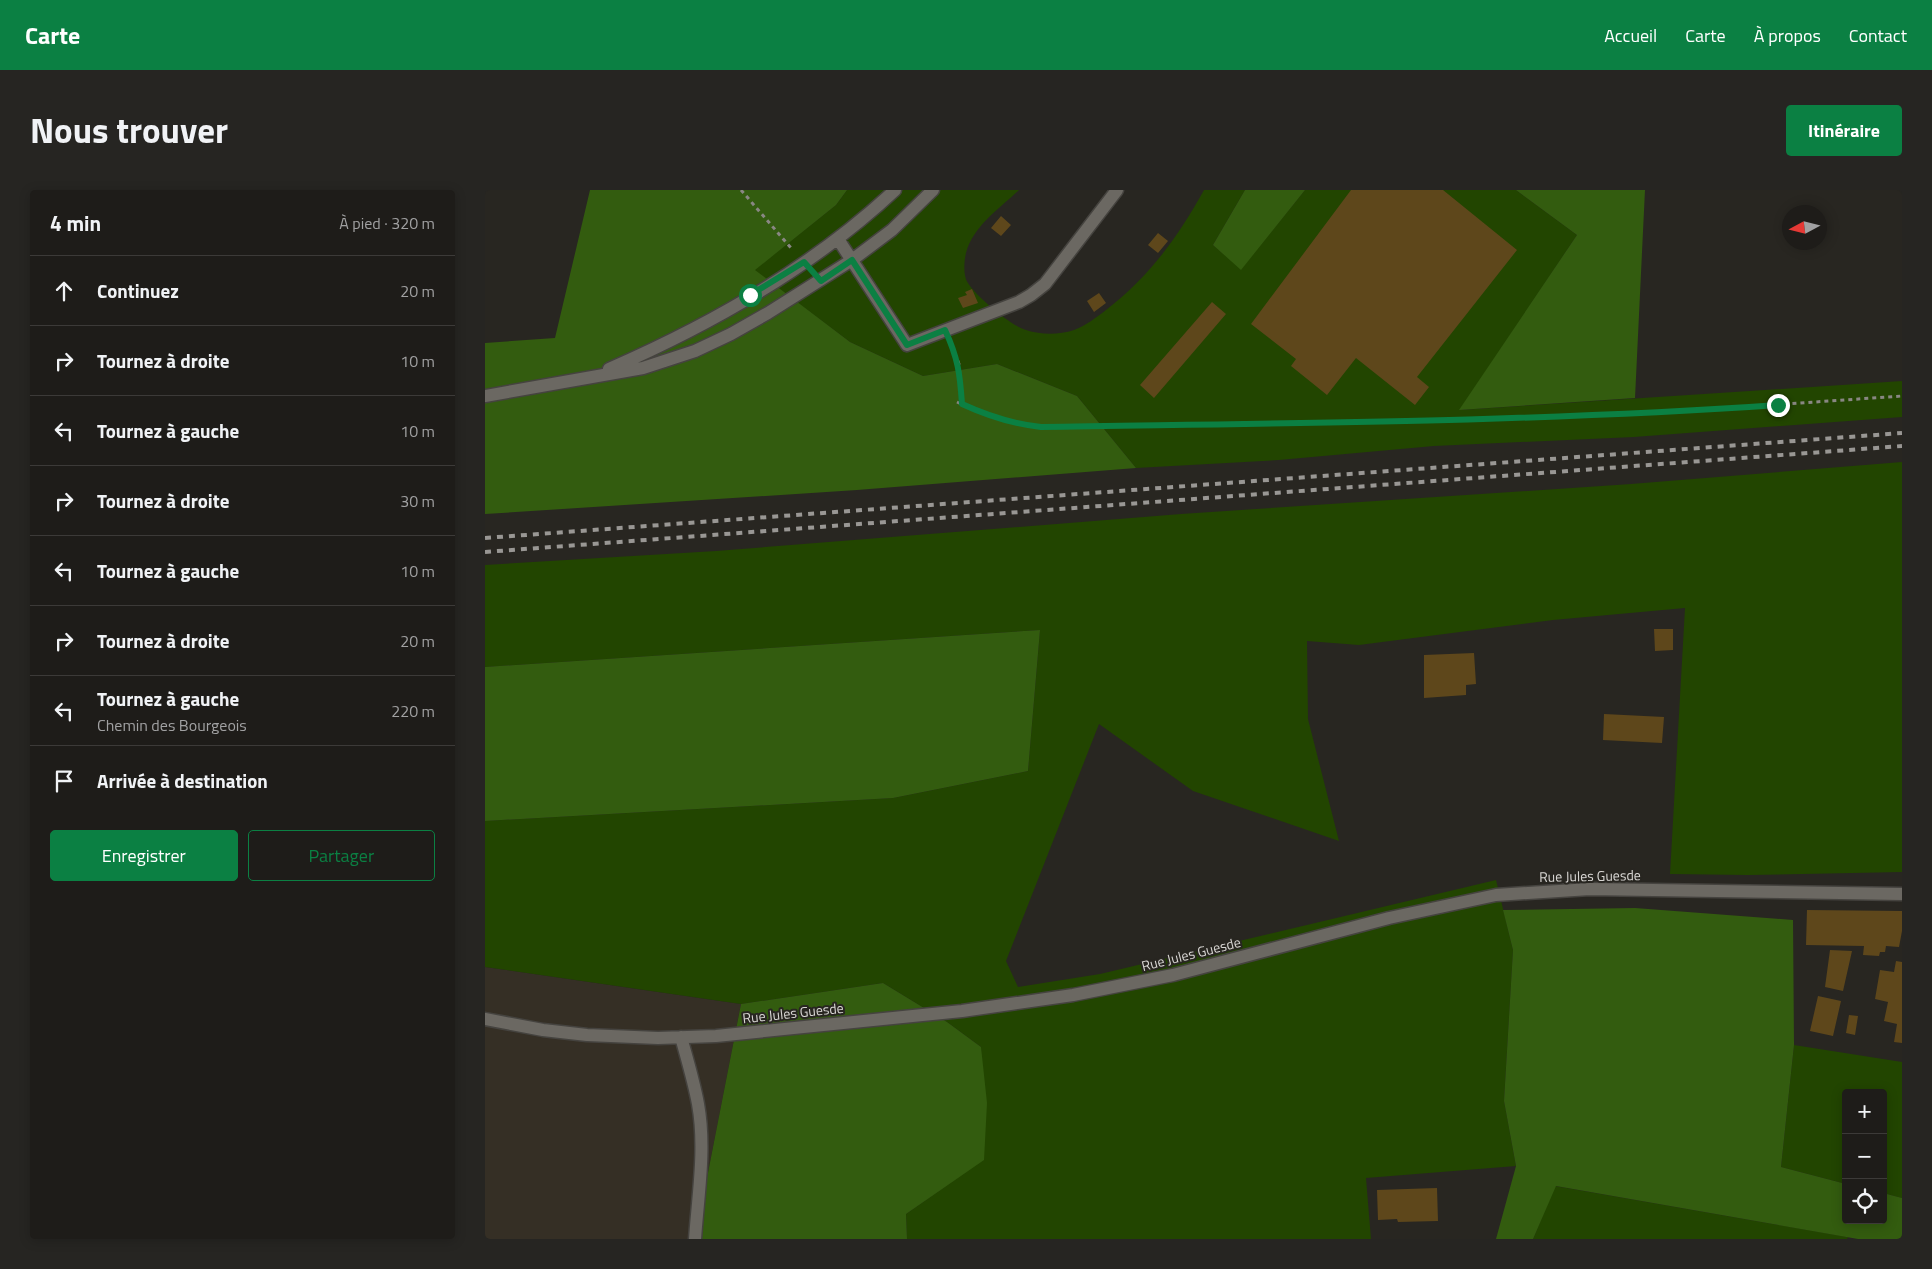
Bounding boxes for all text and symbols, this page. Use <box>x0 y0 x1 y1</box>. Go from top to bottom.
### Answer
text: Carte <box>25 17 80 53</box>
text: Accueil <box>1604 22 1657 49</box>
text: Carte <box>1685 22 1726 49</box>
text: À propos <box>1754 22 1821 49</box>
text: Contact <box>1849 22 1907 49</box>
text: Nous trouver <box>30 103 228 157</box>
button: Itinéraire <box>1786 105 1902 156</box>
north arrow <box>1782 205 1827 250</box>
text: 4 min <box>50 207 101 239</box>
text: À pied · 320 m <box>339 211 435 235</box>
text: Continuez <box>97 276 179 305</box>
icon: ahead <box>50 277 78 305</box>
text: 20 m <box>400 279 435 303</box>
route start <box>739 284 762 307</box>
text: Tournez à droite <box>97 346 229 375</box>
icon: right <box>50 347 78 375</box>
text: 10 m <box>400 349 435 373</box>
route end <box>1767 394 1790 417</box>
text: Tournez à gauche <box>97 416 239 445</box>
icon: left <box>50 417 78 445</box>
text: 10 m <box>400 419 435 443</box>
text: Tournez à droite <box>97 486 229 515</box>
icon: right <box>50 487 78 515</box>
text: 30 m <box>400 489 435 513</box>
text: Tournez à gauche <box>97 556 239 585</box>
icon: left <box>50 557 78 585</box>
text: 10 m <box>400 559 435 583</box>
text: Tournez à droite <box>97 626 229 655</box>
icon: right <box>50 627 78 655</box>
text: 20 m <box>400 629 435 653</box>
text: Tournez à gauche <box>97 684 239 713</box>
icon: left <box>50 697 78 725</box>
text: 220 m <box>391 699 435 723</box>
text: Chemin des Bourgeois <box>97 713 247 737</box>
text: Arrivée à destination <box>97 766 268 795</box>
icon: arrive <box>50 767 78 795</box>
button: Enregistrer <box>50 830 238 881</box>
button: Partager <box>248 830 435 881</box>
street label: Rue Jules Guesde <box>1539 864 1641 887</box>
street label: Rue Jules Guesde <box>1139 931 1243 976</box>
street label: Rue Jules Guesde <box>741 997 845 1028</box>
map controls <box>1842 1089 1887 1224</box>
button: + <box>1842 1089 1887 1134</box>
button: − <box>1842 1134 1887 1179</box>
button: locate <box>1842 1179 1887 1224</box>

